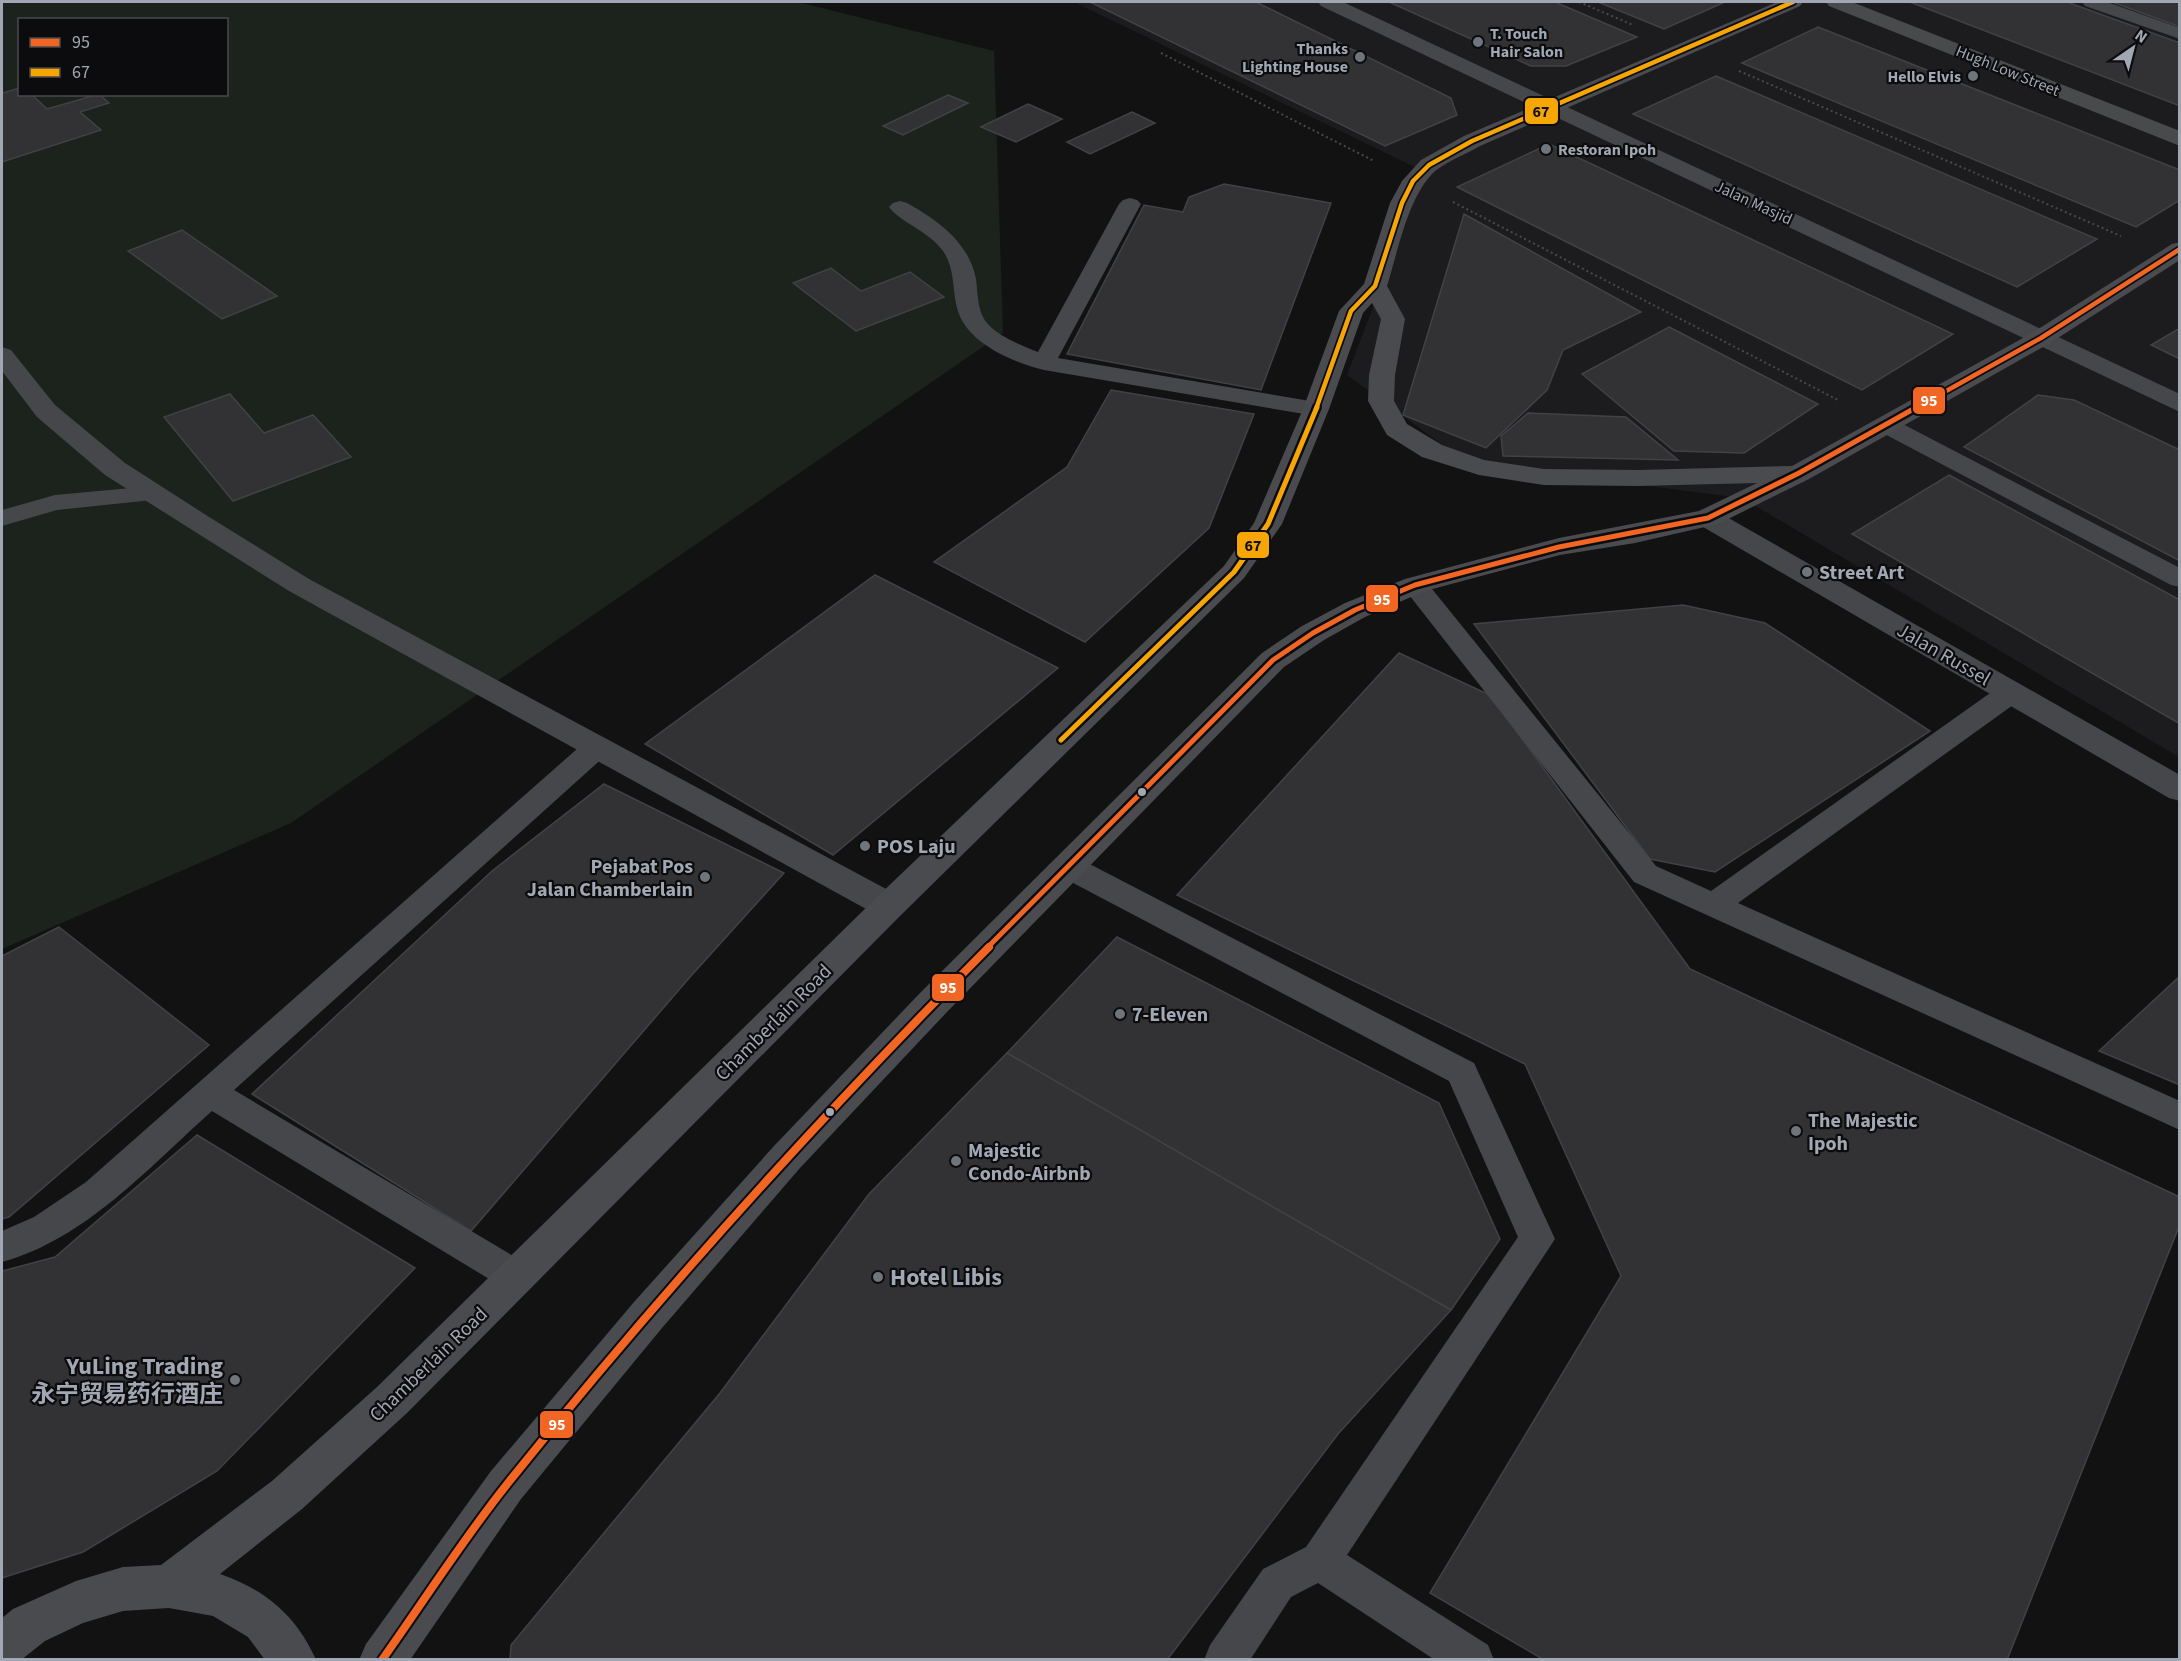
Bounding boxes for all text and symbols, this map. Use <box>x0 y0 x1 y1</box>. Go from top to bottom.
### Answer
legend <box>18 18 228 96</box>
north arrow <box>2103 18 2163 78</box>
place label: T. Touch Hair Salon <box>1490 23 1563 63</box>
text: N <box>2130 24 2152 49</box>
text: 95 <box>72 30 90 55</box>
marker: T. Touch Hair Salon <box>1471 35 1485 49</box>
place label: Thanks Lighting House <box>1242 38 1348 78</box>
street label: Hugh Low Street <box>1952 40 2063 102</box>
marker: Thanks Lighting House <box>1353 50 1367 64</box>
text: 67 <box>72 60 90 85</box>
place label: Hello Elvis <box>1887 66 1961 88</box>
marker: Hello Elvis <box>1966 69 1980 83</box>
line badge: 67 <box>1524 97 1559 125</box>
text: 67 <box>1533 101 1549 123</box>
place label: Restoran Ipoh <box>1558 139 1656 161</box>
marker: Restoran Ipoh <box>1539 142 1553 156</box>
street label: Jalan Masjid <box>1711 175 1796 230</box>
line badge: 95 <box>1912 386 1946 415</box>
text: 95 <box>1921 390 1937 412</box>
line badge: 67 <box>1236 531 1270 559</box>
text: 67 <box>1245 535 1261 557</box>
place label: Street Art <box>1819 559 1905 587</box>
marker: Street Art <box>1800 565 1814 579</box>
line badge: 95 <box>1365 584 1399 613</box>
text: 95 <box>1374 589 1390 611</box>
street label: Jalan Russel <box>1892 617 1995 693</box>
unlabelled marker <box>1136 786 1148 798</box>
place label: POS Laju <box>877 833 956 861</box>
marker: POS Laju <box>858 839 872 853</box>
place label: Pejabat Pos Jalan Chamberlain <box>527 853 693 904</box>
marker: Pejabat Pos Jalan Chamberlain <box>698 870 712 884</box>
street label: Chamberlain Road <box>709 958 838 1087</box>
line badge: 95 <box>931 973 965 1002</box>
text: 95 <box>940 977 956 999</box>
place label: 7-Eleven <box>1132 1001 1208 1029</box>
marker: 7-Eleven <box>1113 1007 1127 1021</box>
unlabelled marker <box>824 1106 836 1118</box>
place label: The Majestic Ipoh <box>1808 1107 1918 1158</box>
marker: The Majestic Ipoh <box>1789 1124 1803 1138</box>
place label: Majestic Condo-Airbnb <box>968 1137 1091 1188</box>
marker: Majestic Condo-Airbnb <box>949 1154 963 1168</box>
place label: Hotel Libis <box>890 1260 1002 1295</box>
marker: Hotel Libis <box>871 1270 885 1284</box>
street label: Chamberlain Road <box>363 1301 494 1429</box>
place label: YuLing Trading 永宁贸易药行酒庄 <box>31 1349 223 1412</box>
marker: YuLing Trading 永宁贸易药行酒庄 <box>228 1373 242 1387</box>
line badge: 95 <box>539 1410 574 1439</box>
text: 95 <box>549 1414 565 1436</box>

